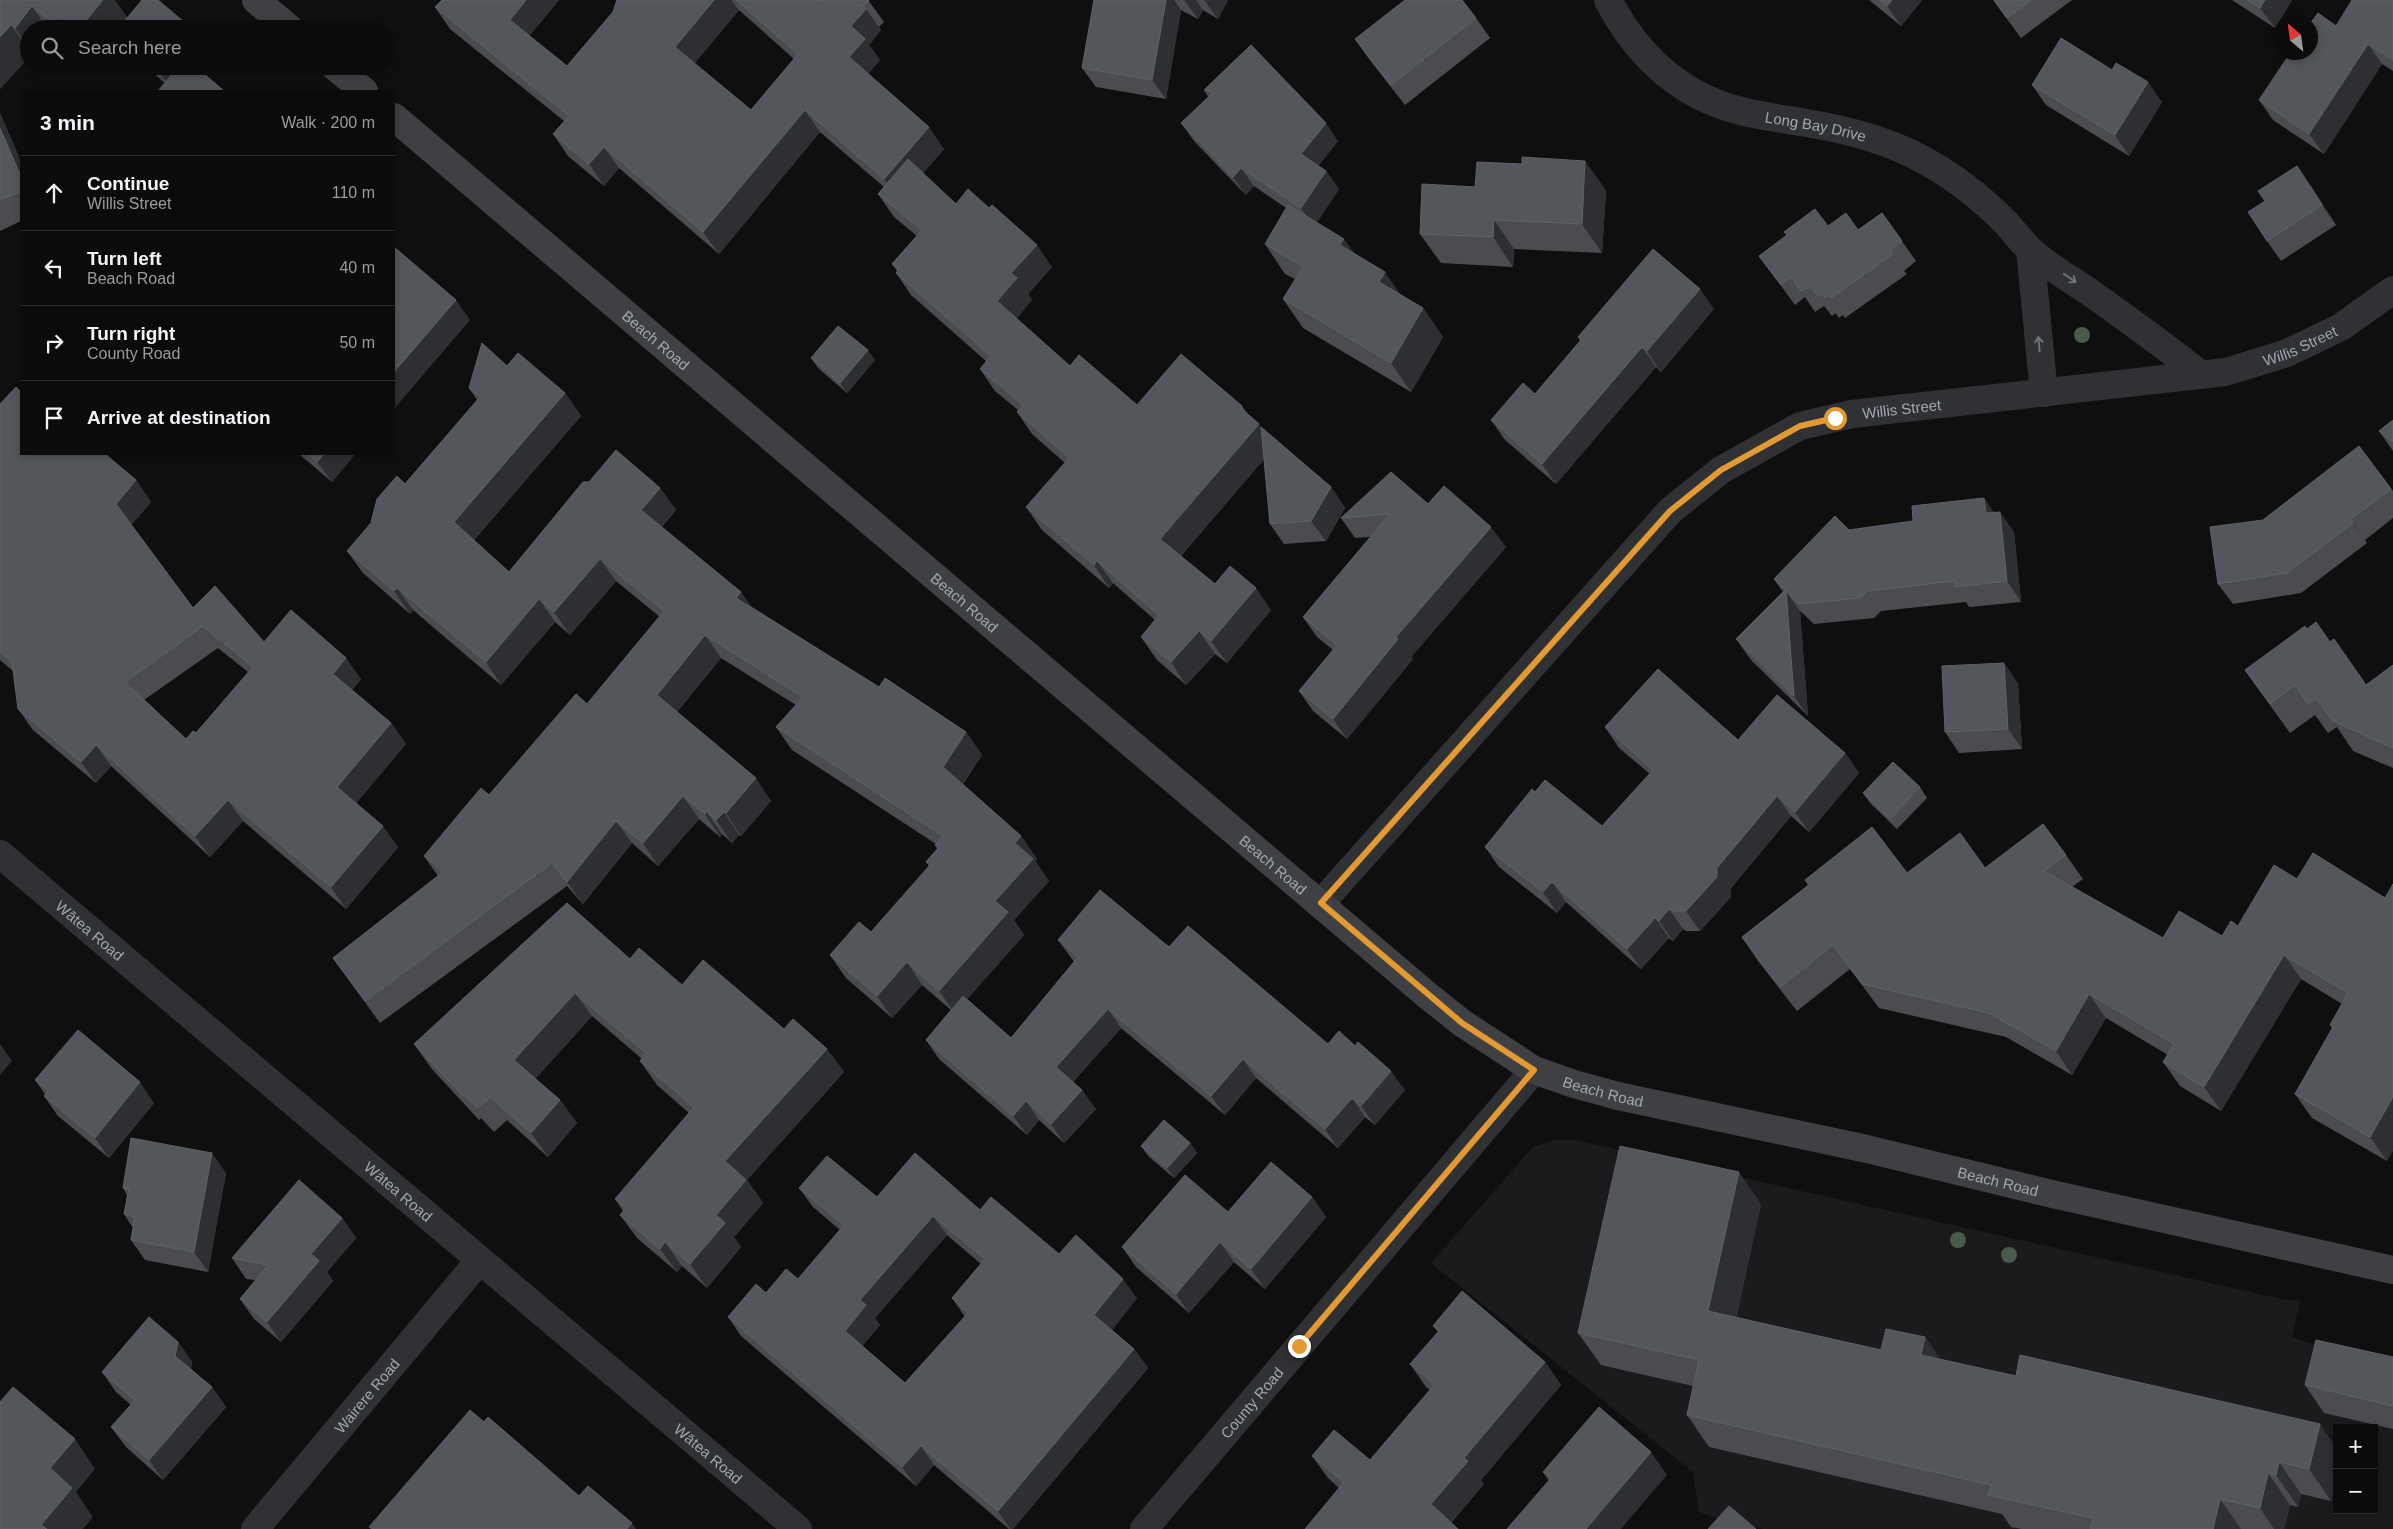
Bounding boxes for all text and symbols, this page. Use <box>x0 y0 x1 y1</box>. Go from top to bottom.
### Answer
north arrow <box>2273 15 2318 60</box>
search box <box>20 20 395 75</box>
icon: search <box>38 34 66 62</box>
text: Search here <box>78 37 182 58</box>
street label: Long Bay Drive <box>1764 108 1868 144</box>
text: 3 min <box>40 111 95 134</box>
text: Walk · 200 m <box>281 114 375 131</box>
text: Continue <box>87 173 169 194</box>
icon: ahead <box>40 179 68 207</box>
text: 110 m <box>332 184 375 201</box>
text: Willis Street <box>87 195 171 212</box>
text: Turn left <box>87 248 162 269</box>
icon: left <box>40 254 68 282</box>
text: 40 m <box>339 259 375 276</box>
text: Beach Road <box>87 270 175 287</box>
one-way arrow <box>2063 273 2077 283</box>
street label: Beach Road <box>619 307 693 373</box>
street label: Willis Street <box>2261 321 2340 369</box>
text: Turn right <box>87 323 175 344</box>
icon: right <box>40 329 68 357</box>
text: 50 m <box>339 334 375 351</box>
one-way arrow <box>2034 337 2044 353</box>
text: County Road <box>87 345 180 362</box>
street label: Willis Street <box>1861 395 1943 421</box>
icon: arrive <box>40 404 68 432</box>
text: Arrive at destination <box>87 407 271 428</box>
route start <box>1824 407 1847 430</box>
street label: Beach Road <box>928 569 1002 635</box>
street label: Beach Road <box>1236 831 1310 898</box>
street label: Wātea Road <box>53 897 127 964</box>
street label: Beach Road <box>1561 1072 1645 1110</box>
street label: Wātea Road <box>361 1158 436 1225</box>
street label: Beach Road <box>1956 1163 2040 1199</box>
route end <box>1288 1335 1311 1358</box>
street label: Wairere Road <box>331 1355 403 1436</box>
street label: County Road <box>1217 1364 1286 1441</box>
street label: Wātea Road <box>671 1420 746 1487</box>
map controls <box>2333 1424 2378 1514</box>
button: + <box>2333 1424 2378 1469</box>
button: − <box>2333 1469 2378 1514</box>

